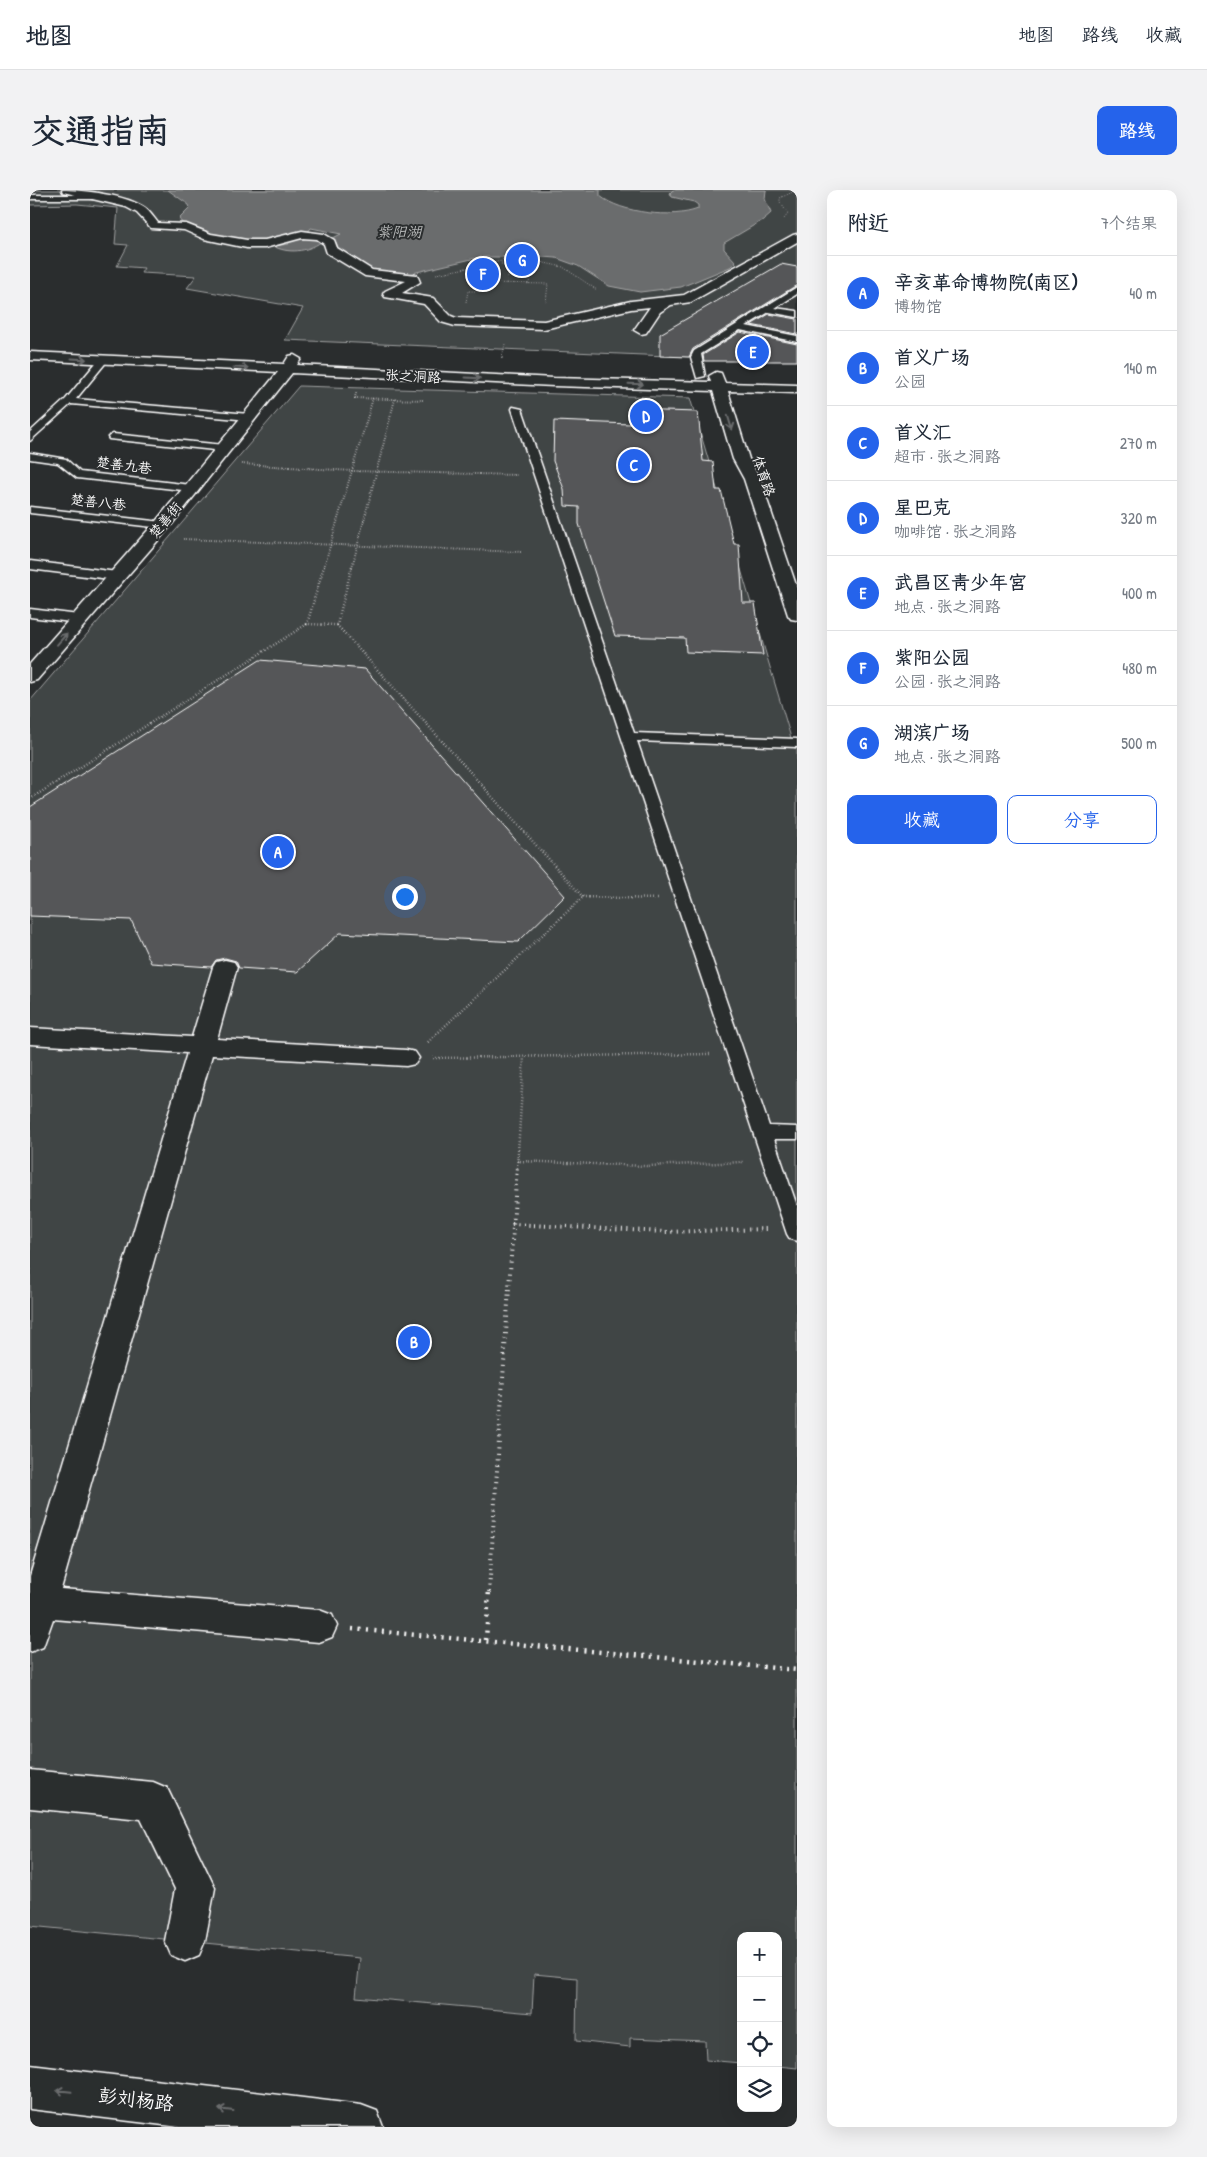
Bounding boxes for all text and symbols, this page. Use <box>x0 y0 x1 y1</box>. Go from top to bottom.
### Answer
text: 地图 <box>25 19 73 51</box>
text: 地图 <box>1018 22 1054 47</box>
text: 路线 <box>1082 22 1118 47</box>
text: 收藏 <box>1146 22 1182 47</box>
button: 路线 <box>1097 106 1177 155</box>
text: 交通指南 <box>30 107 170 154</box>
text: 附近 <box>847 208 889 237</box>
text: 7个结果 <box>1101 212 1157 234</box>
water label: 紫阳湖 <box>376 221 423 242</box>
pin: G <box>506 241 538 279</box>
pin: F <box>467 255 499 293</box>
text: 辛亥革命博物院(南区) <box>894 269 1078 295</box>
text: A <box>859 282 867 304</box>
text: 40 m <box>1129 282 1157 304</box>
text: 博物馆 <box>894 295 942 317</box>
pin: E <box>737 333 769 371</box>
text: 首义广场 <box>894 344 970 370</box>
one-way arrow <box>70 354 86 363</box>
text: B <box>859 357 867 379</box>
text: 140 m <box>1123 357 1157 379</box>
one-way arrow <box>233 363 249 372</box>
street label: 张之洞路 <box>385 365 441 386</box>
text: 公园 <box>894 370 926 392</box>
one-way arrow <box>465 374 481 383</box>
one-way arrow <box>627 380 643 389</box>
pin: D <box>630 397 662 435</box>
one-way arrow <box>725 414 735 430</box>
text: 首义汇 <box>894 419 951 445</box>
text: C <box>859 432 867 454</box>
text: 270 m <box>1120 432 1157 454</box>
text: 超市 · 张之洞路 <box>894 445 1001 467</box>
pin: C <box>618 446 650 484</box>
street label: 楚善九巷 <box>95 452 154 477</box>
street label: 体育路 <box>749 453 780 499</box>
street label: 楚善八巷 <box>69 489 128 514</box>
text: 星巴克 <box>894 494 951 520</box>
street label: 楚善街 <box>144 497 185 542</box>
text: D <box>859 507 867 529</box>
text: 320 m <box>1121 507 1157 529</box>
text: 咖啡馆 · 张之洞路 <box>894 520 1017 542</box>
text: 武昌区青少年宫 <box>894 569 1027 595</box>
text: E <box>859 582 867 604</box>
text: 400 m <box>1122 582 1157 604</box>
text: 地点 · 张之洞路 <box>894 595 1001 617</box>
one-way arrow <box>56 633 67 646</box>
text: 紫阳公园 <box>894 644 970 670</box>
text: F <box>860 657 866 679</box>
text: 480 m <box>1122 657 1157 679</box>
text: 公园 · 张之洞路 <box>894 670 1001 692</box>
text: 湖滨广场 <box>894 719 970 745</box>
text: G <box>859 732 867 754</box>
text: 500 m <box>1121 732 1157 754</box>
text: 地点 · 张之洞路 <box>894 745 1001 767</box>
button: 收藏 <box>847 795 997 844</box>
button: 分享 <box>1007 795 1157 844</box>
pin: A <box>262 833 294 871</box>
your location <box>392 884 418 910</box>
pin: B <box>398 1323 430 1361</box>
map controls <box>737 1932 782 2112</box>
button: + <box>737 1932 782 1977</box>
button: − <box>737 1977 782 2022</box>
button: locate <box>737 2022 782 2067</box>
button: layers <box>737 2067 782 2112</box>
street label: 彭刘杨路 <box>97 2081 175 2117</box>
one-way arrow <box>57 2086 73 2095</box>
one-way arrow <box>218 2105 234 2115</box>

